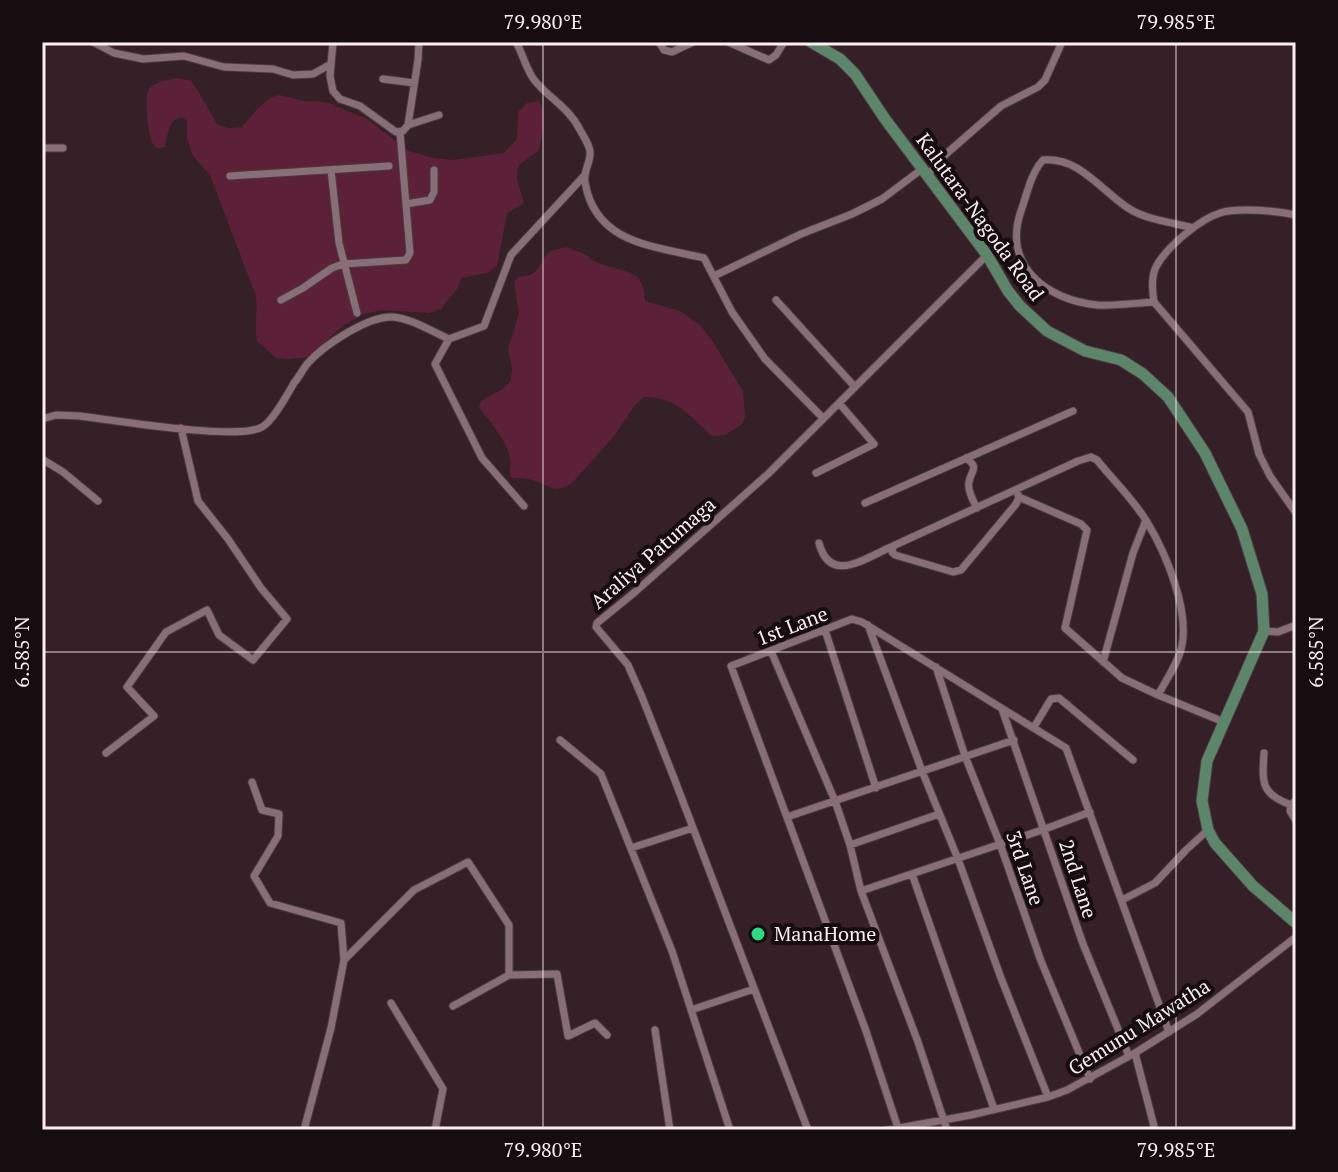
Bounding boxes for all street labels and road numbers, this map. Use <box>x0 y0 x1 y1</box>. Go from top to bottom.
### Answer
street label: Kalutara-Nagoda Road <box>910 127 1050 306</box>
street label: Araliya Patumaga <box>584 491 721 614</box>
street label: 1st Lane <box>752 600 831 652</box>
street label: 3rd Lane <box>1000 827 1051 909</box>
street label: 2nd Lane <box>1053 836 1104 922</box>
street label: Gemunu Mawatha <box>1063 972 1215 1081</box>

